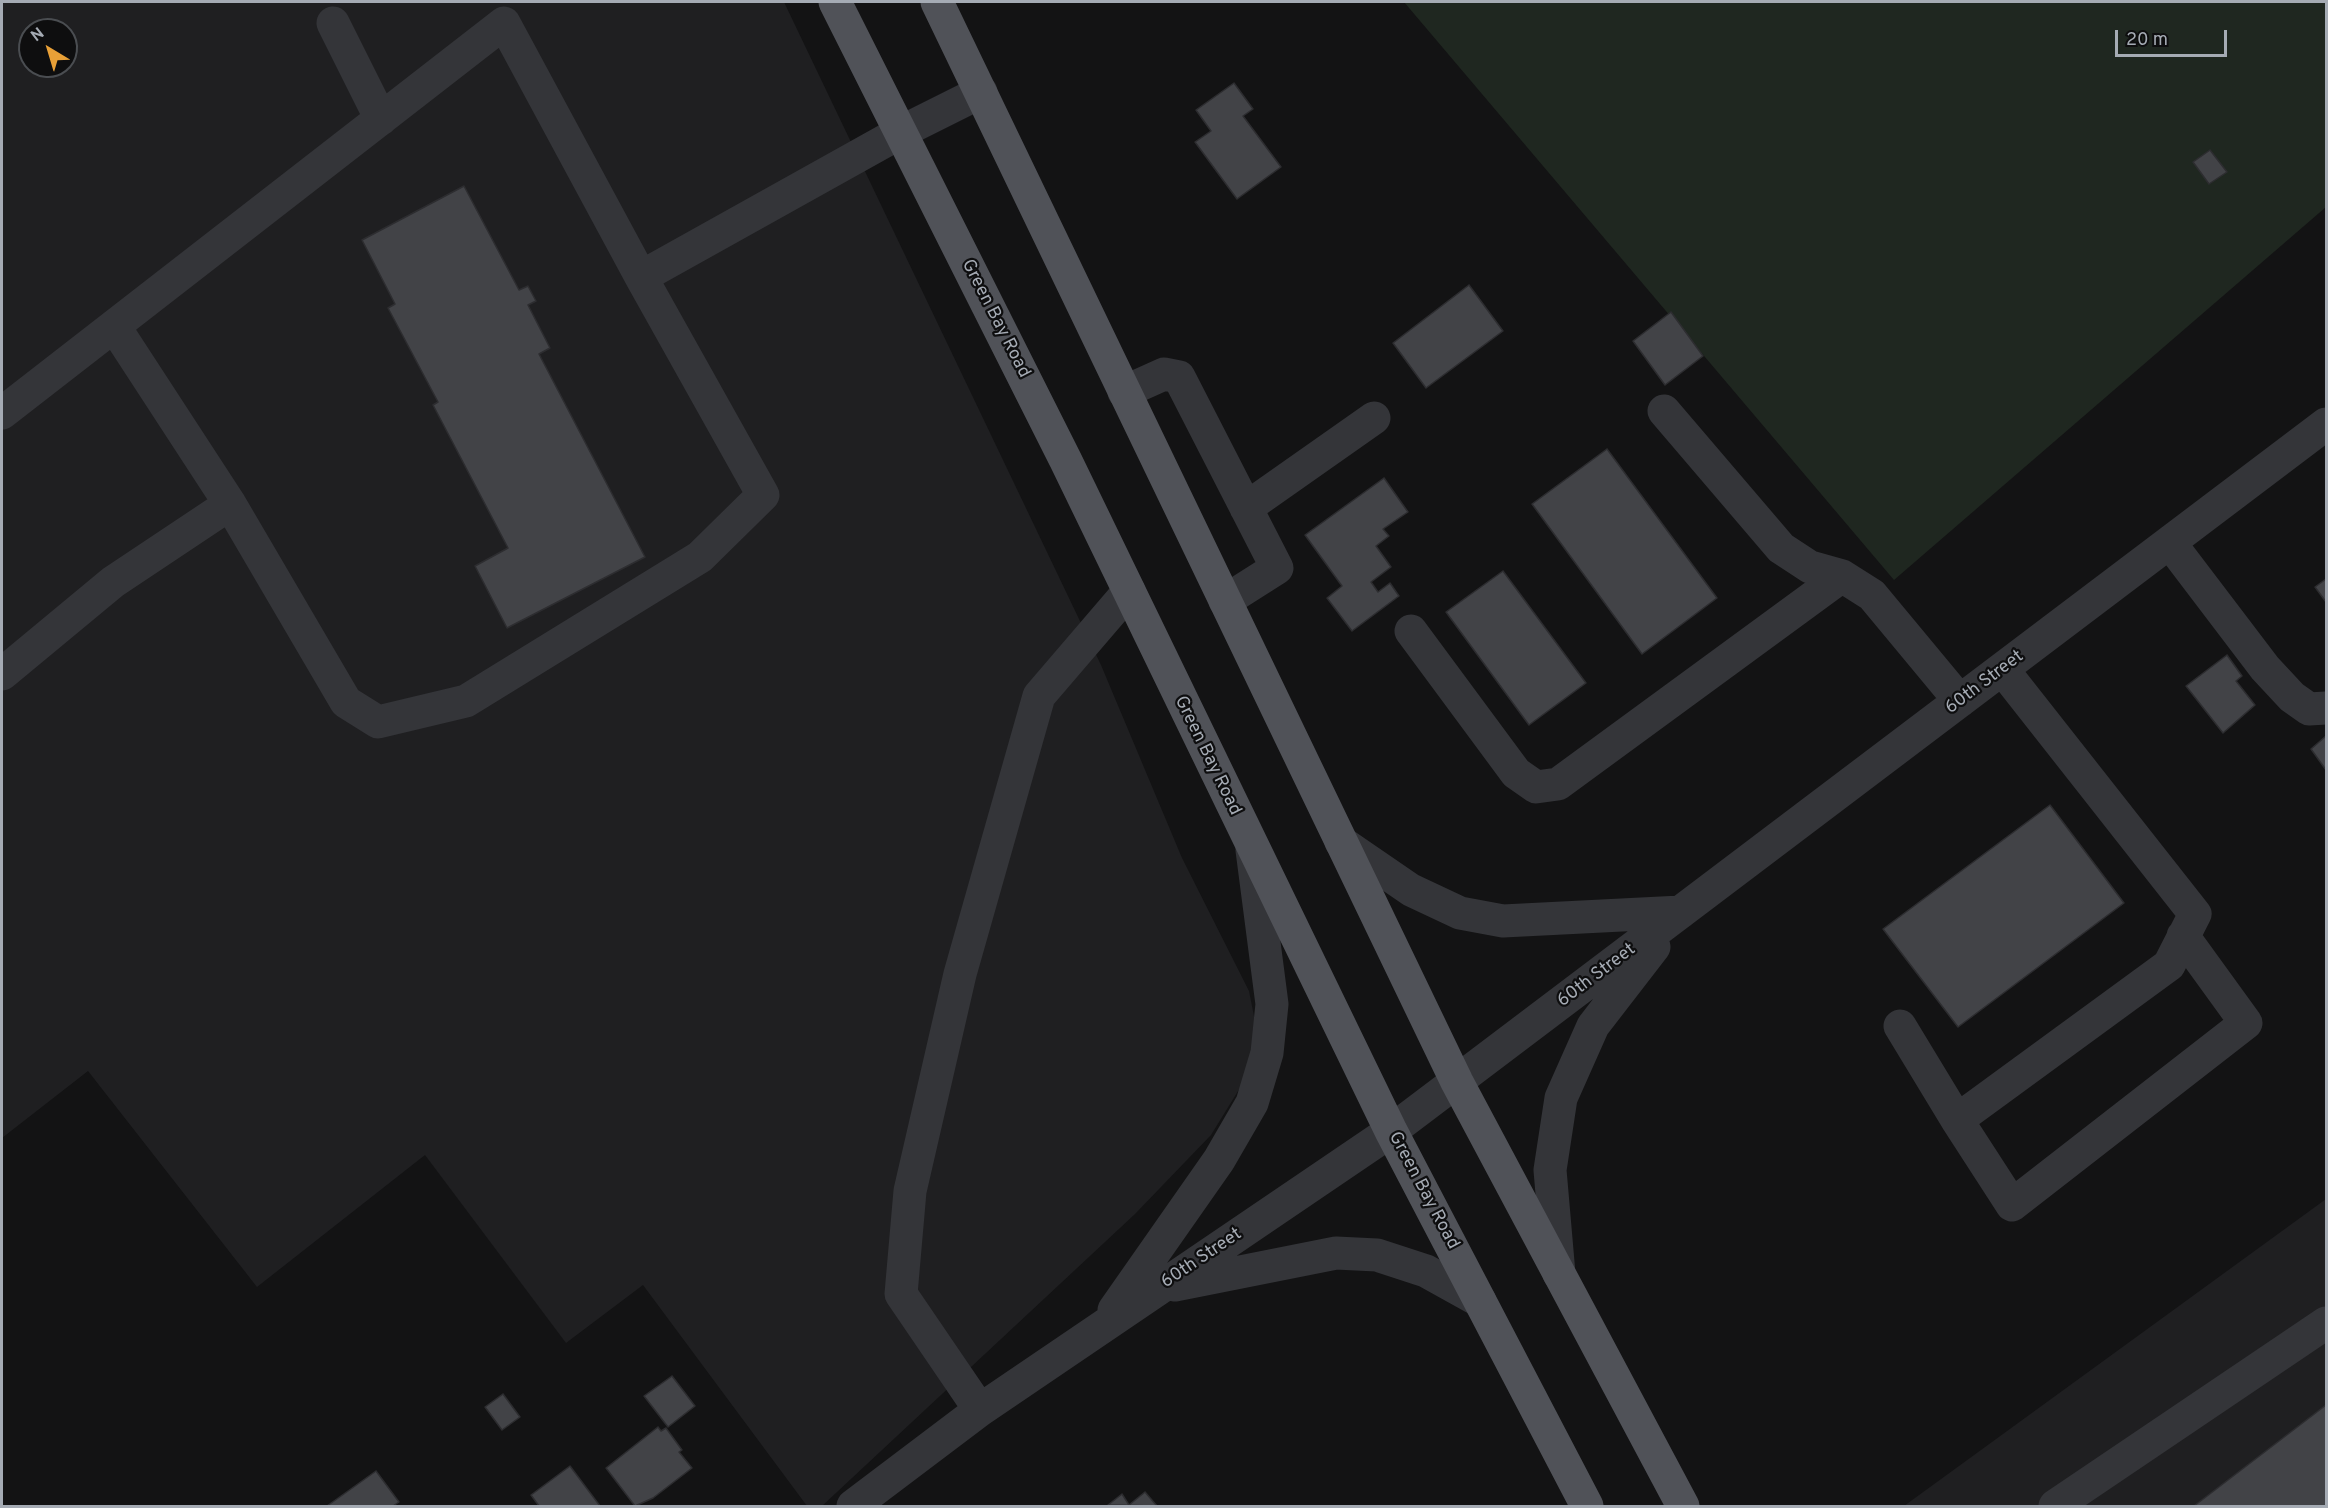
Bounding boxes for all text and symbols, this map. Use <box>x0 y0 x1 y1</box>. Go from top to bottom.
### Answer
north arrow <box>18 18 78 78</box>
scale bar <box>2118 18 2230 56</box>
text: N <box>27 24 49 47</box>
text: 20 m <box>2126 29 2168 52</box>
street label: Green Bay Road <box>956 256 1034 382</box>
street label: 60th Street <box>1941 646 2029 720</box>
street label: Green Bay Road <box>1169 693 1245 819</box>
street label: 60th Street <box>1553 939 1641 1013</box>
street label: Green Bay Road <box>1383 1129 1463 1253</box>
street label: 60th Street <box>1158 1224 1246 1294</box>

